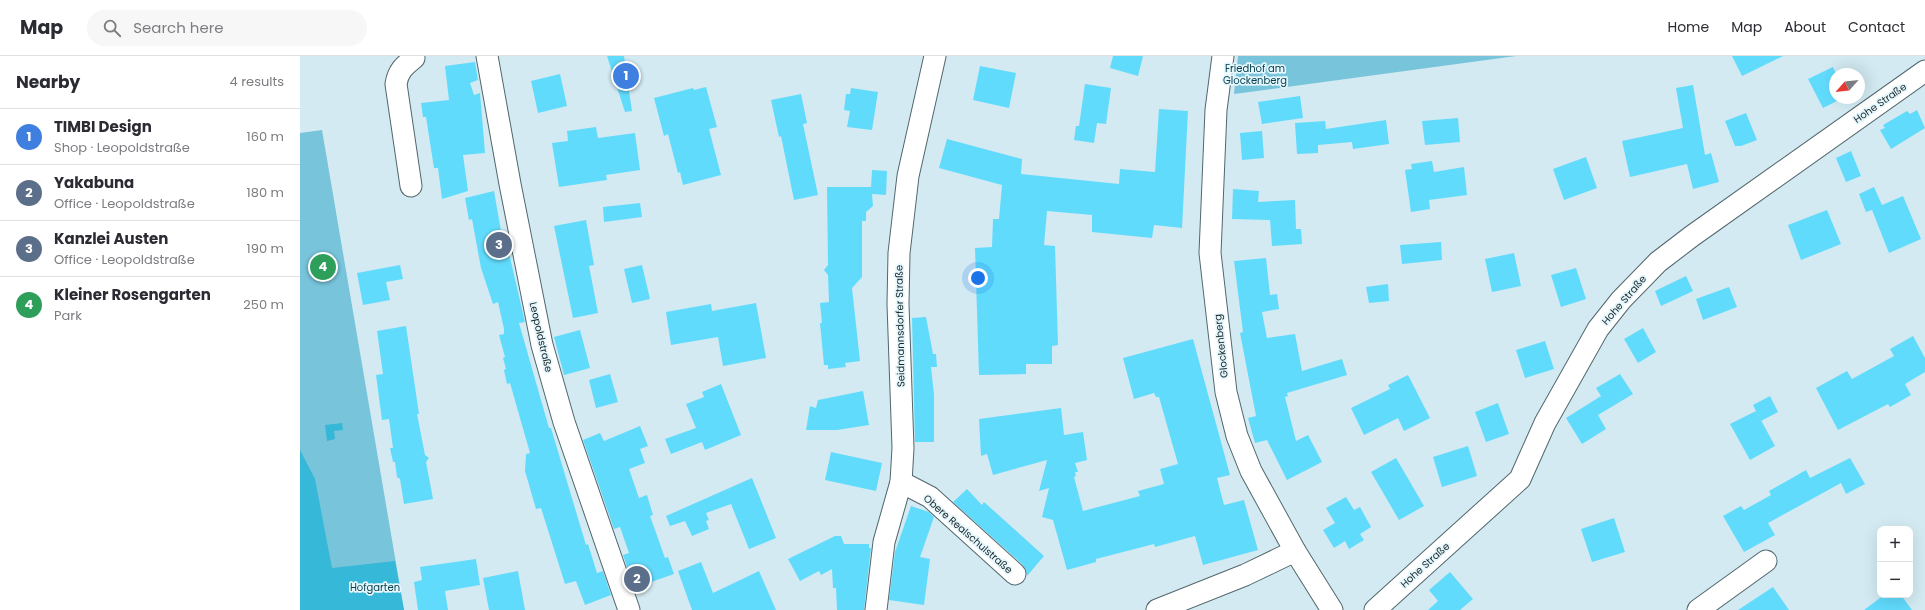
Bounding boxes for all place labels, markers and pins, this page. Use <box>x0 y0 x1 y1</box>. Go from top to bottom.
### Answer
pin: 1 <box>613 61 639 91</box>
pin: 3 <box>486 230 512 260</box>
pin: 4 <box>310 252 336 282</box>
pin: 2 <box>624 564 650 594</box>

